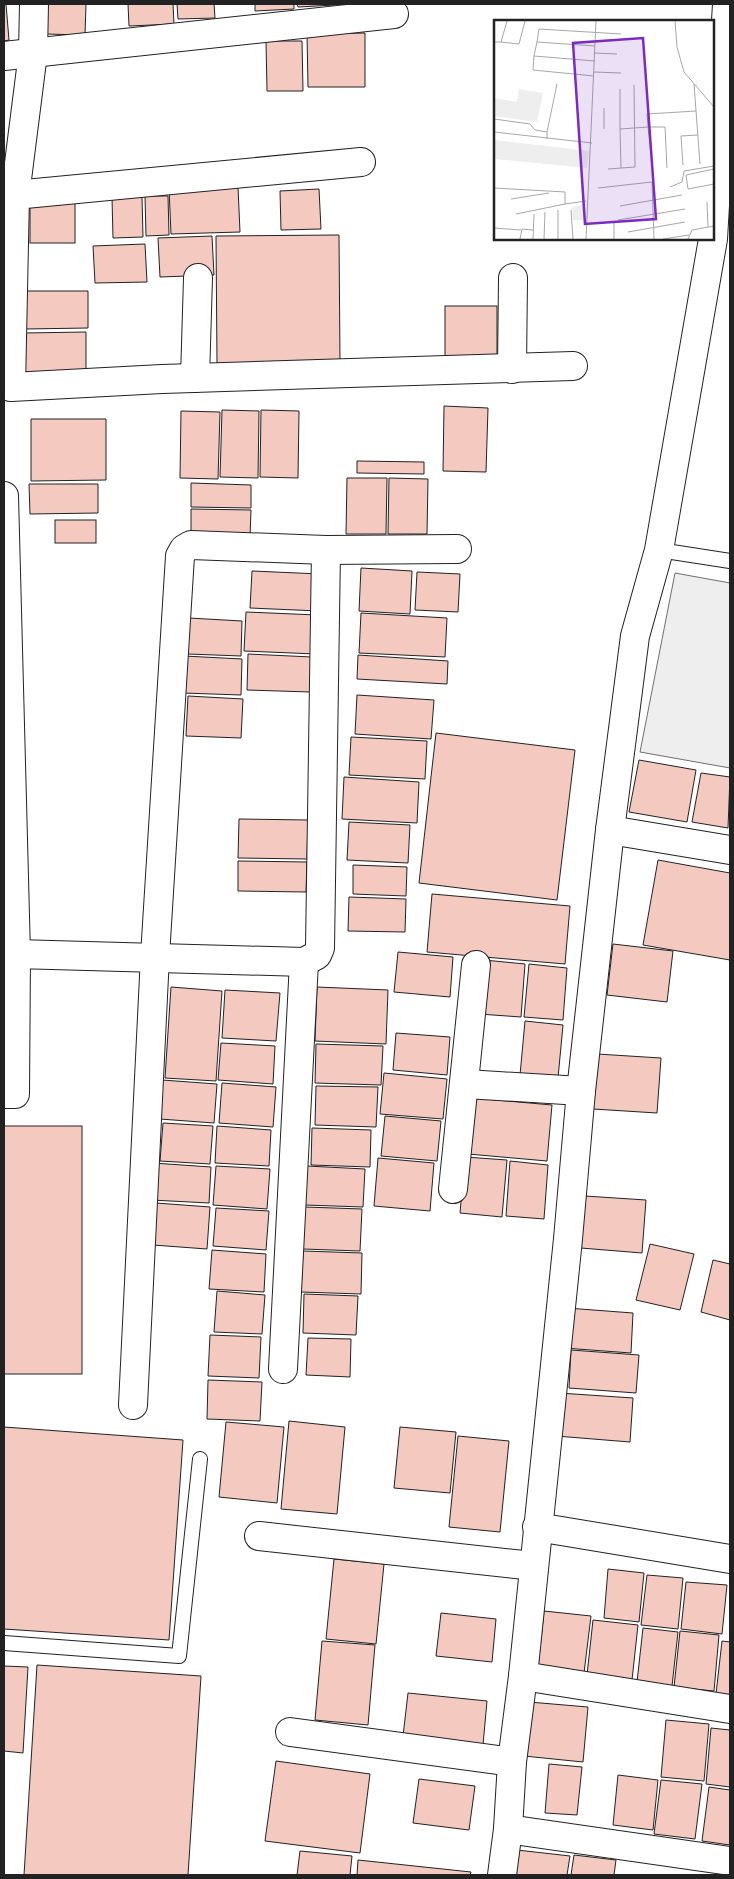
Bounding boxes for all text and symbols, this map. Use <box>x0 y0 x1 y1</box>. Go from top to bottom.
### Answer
inset map <box>494 20 714 240</box>

